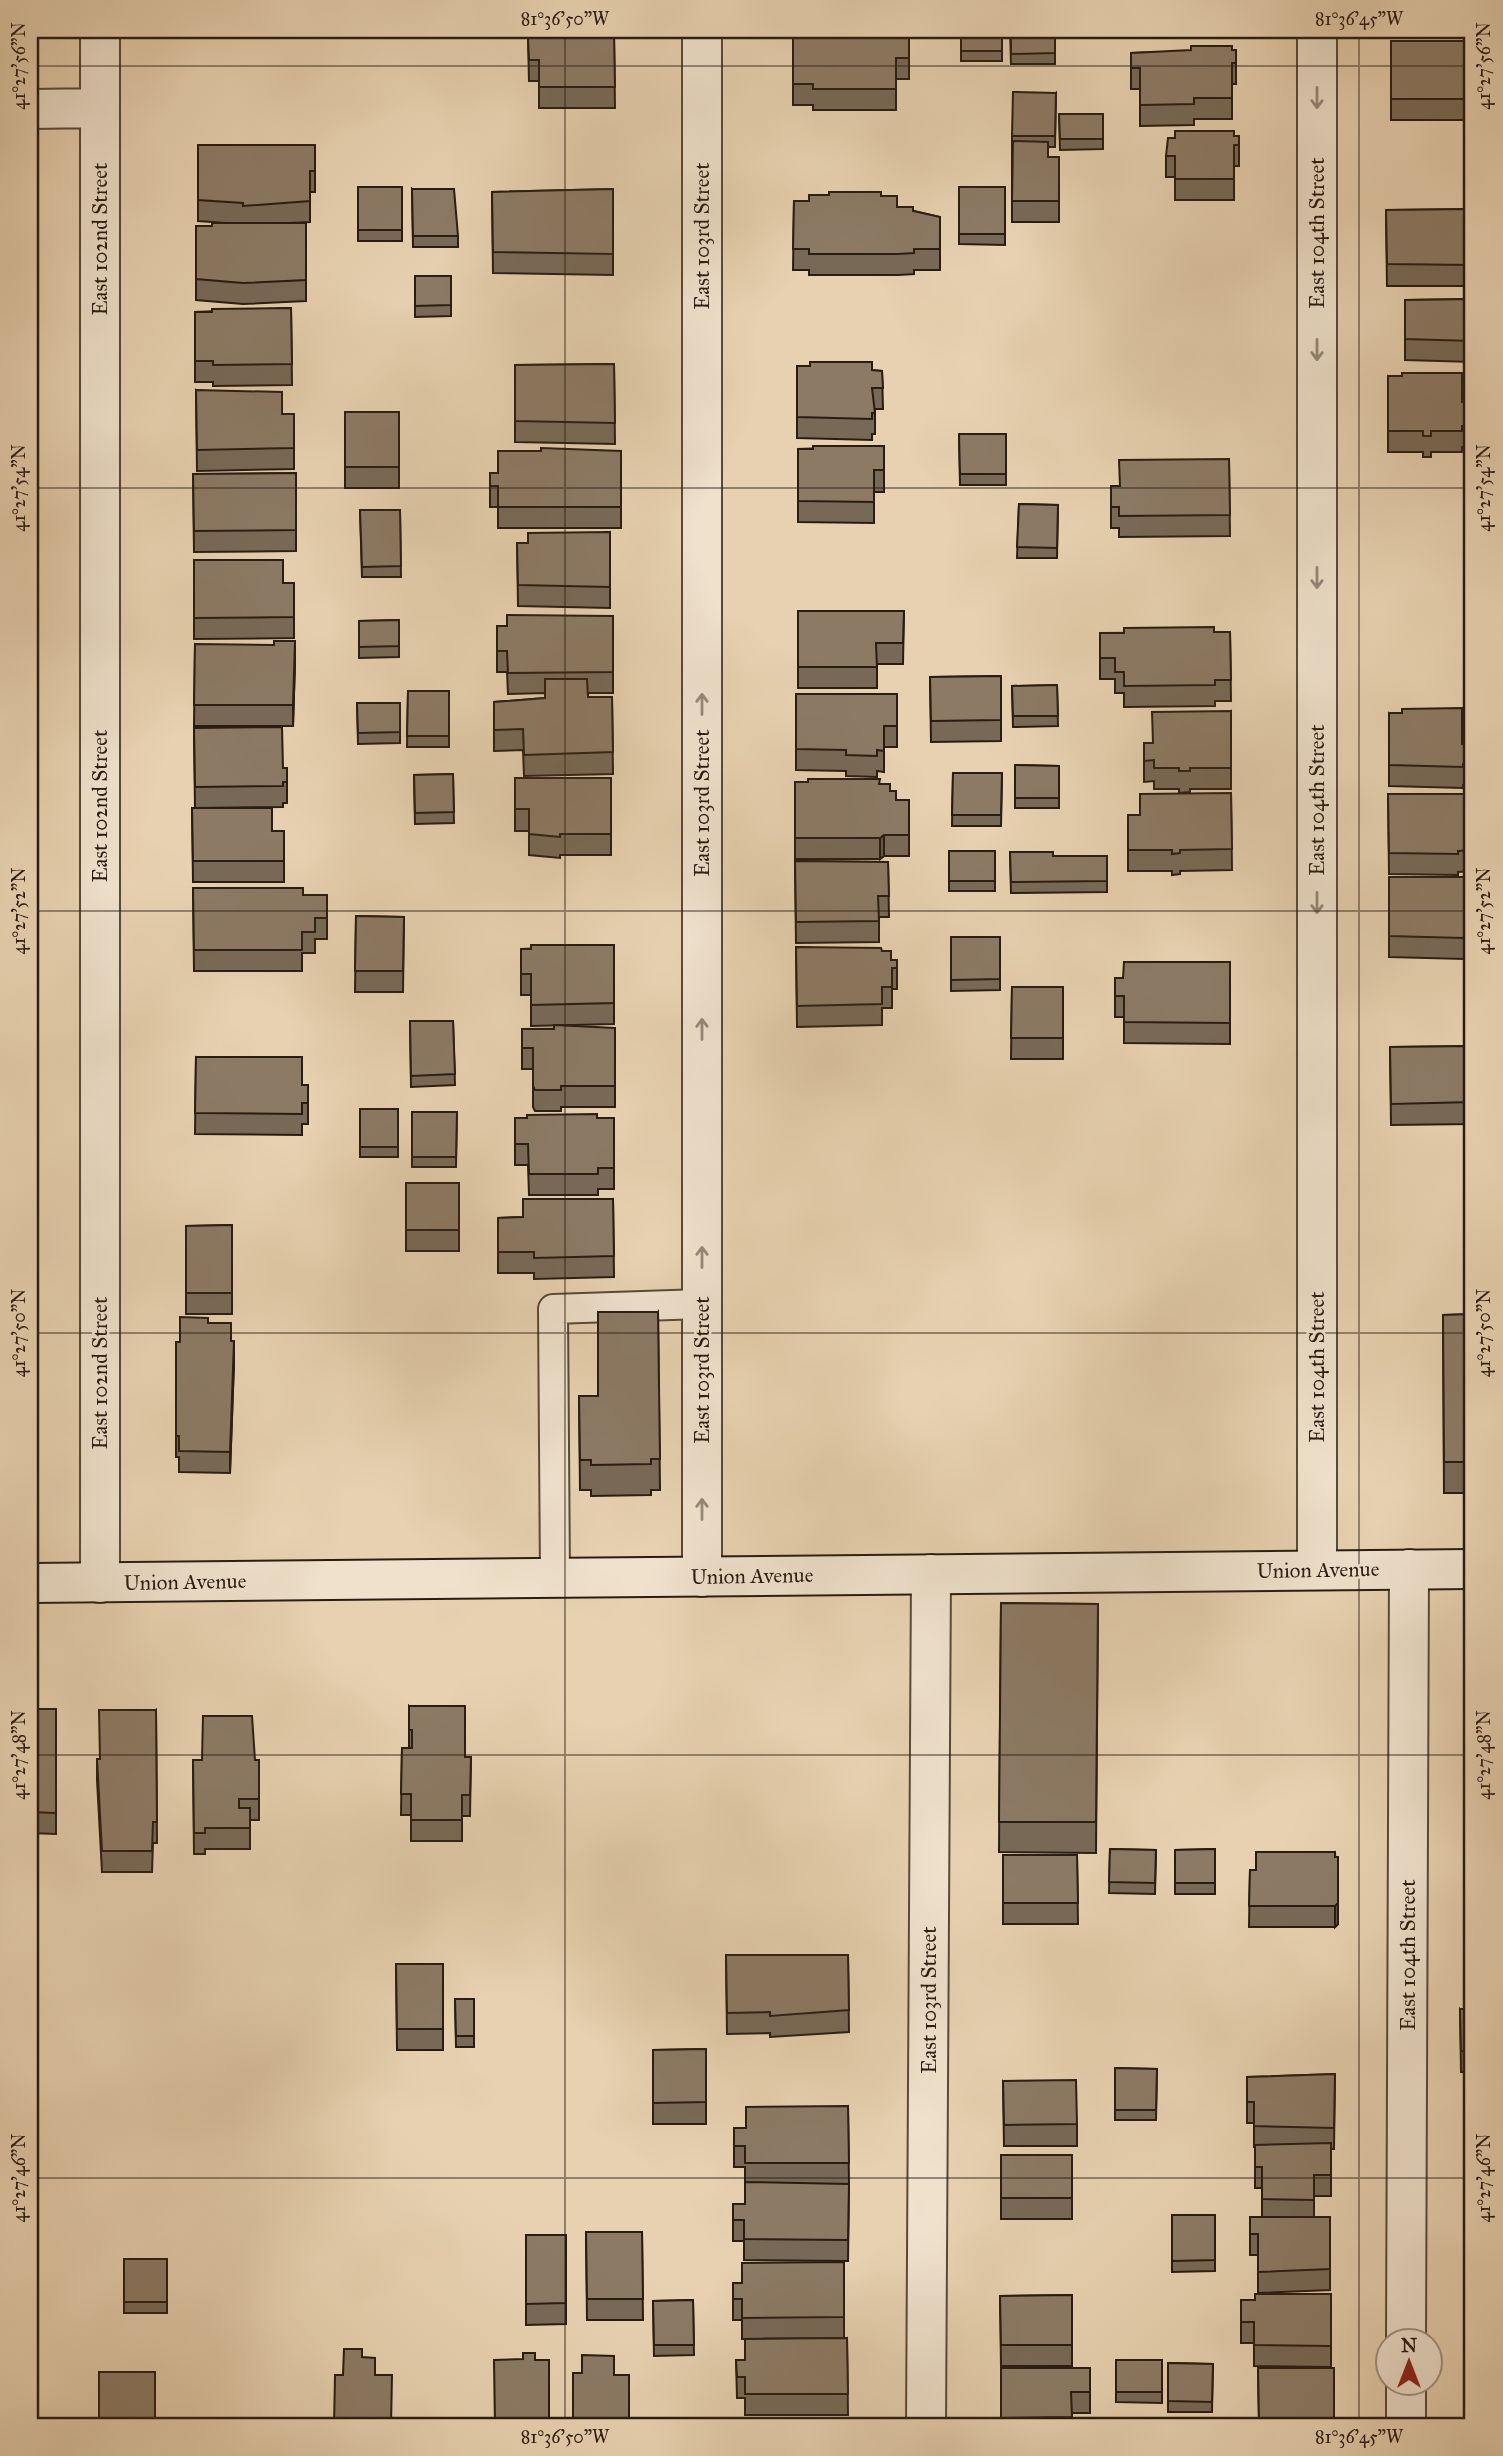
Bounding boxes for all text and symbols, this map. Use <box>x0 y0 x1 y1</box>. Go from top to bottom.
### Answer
text: 81°36'50"W <box>521 8 610 30</box>
text: 81°36'45"W <box>1315 8 1404 30</box>
text: 41°27'56"N <box>8 22 30 110</box>
text: 41°27'56"N <box>1473 22 1495 110</box>
one-way arrow <box>1310 86 1324 109</box>
street label: East 104th Street <box>1304 157 1330 309</box>
street label: East 102nd Street <box>87 162 113 315</box>
street label: East 103rd Street <box>689 162 715 310</box>
one-way arrow <box>1310 338 1324 361</box>
text: 41°27'54"N <box>8 444 30 532</box>
text: 41°27'54"N <box>1473 444 1495 532</box>
one-way arrow <box>1310 566 1324 589</box>
one-way arrow <box>695 692 709 715</box>
street label: East 104th Street <box>1304 724 1330 876</box>
street label: East 102nd Street <box>87 729 113 882</box>
street label: East 103rd Street <box>689 729 715 877</box>
text: 41°27'52"N <box>8 867 30 955</box>
text: 41°27'52"N <box>1473 867 1495 955</box>
one-way arrow <box>1310 891 1324 914</box>
one-way arrow <box>695 1018 709 1041</box>
one-way arrow <box>695 1245 709 1268</box>
text: 41°27'50"N <box>8 1289 30 1377</box>
text: 41°27'50"N <box>1473 1289 1495 1377</box>
street label: East 104th Street <box>1304 1291 1330 1443</box>
street label: East 102nd Street <box>87 1296 113 1449</box>
street label: East 103rd Street <box>689 1296 715 1444</box>
one-way arrow <box>695 1497 709 1520</box>
street label: Union Avenue <box>1256 1556 1380 1584</box>
street label: Union Avenue <box>690 1562 814 1590</box>
street label: Union Avenue <box>123 1568 247 1596</box>
text: 41°27'48"N <box>8 1710 30 1800</box>
text: 41°27'48"N <box>1473 1710 1495 1800</box>
street label: East 104th Street <box>1395 1879 1421 2031</box>
street label: East 103rd Street <box>916 1926 942 2074</box>
text: 41°27'46"N <box>8 2133 30 2223</box>
text: 41°27'46"N <box>1473 2133 1495 2223</box>
north arrow <box>1374 2326 1444 2396</box>
text: N <box>1401 2334 1417 2357</box>
text: 81°36'50"W <box>521 2426 610 2448</box>
text: 81°36'45"W <box>1315 2426 1404 2448</box>

